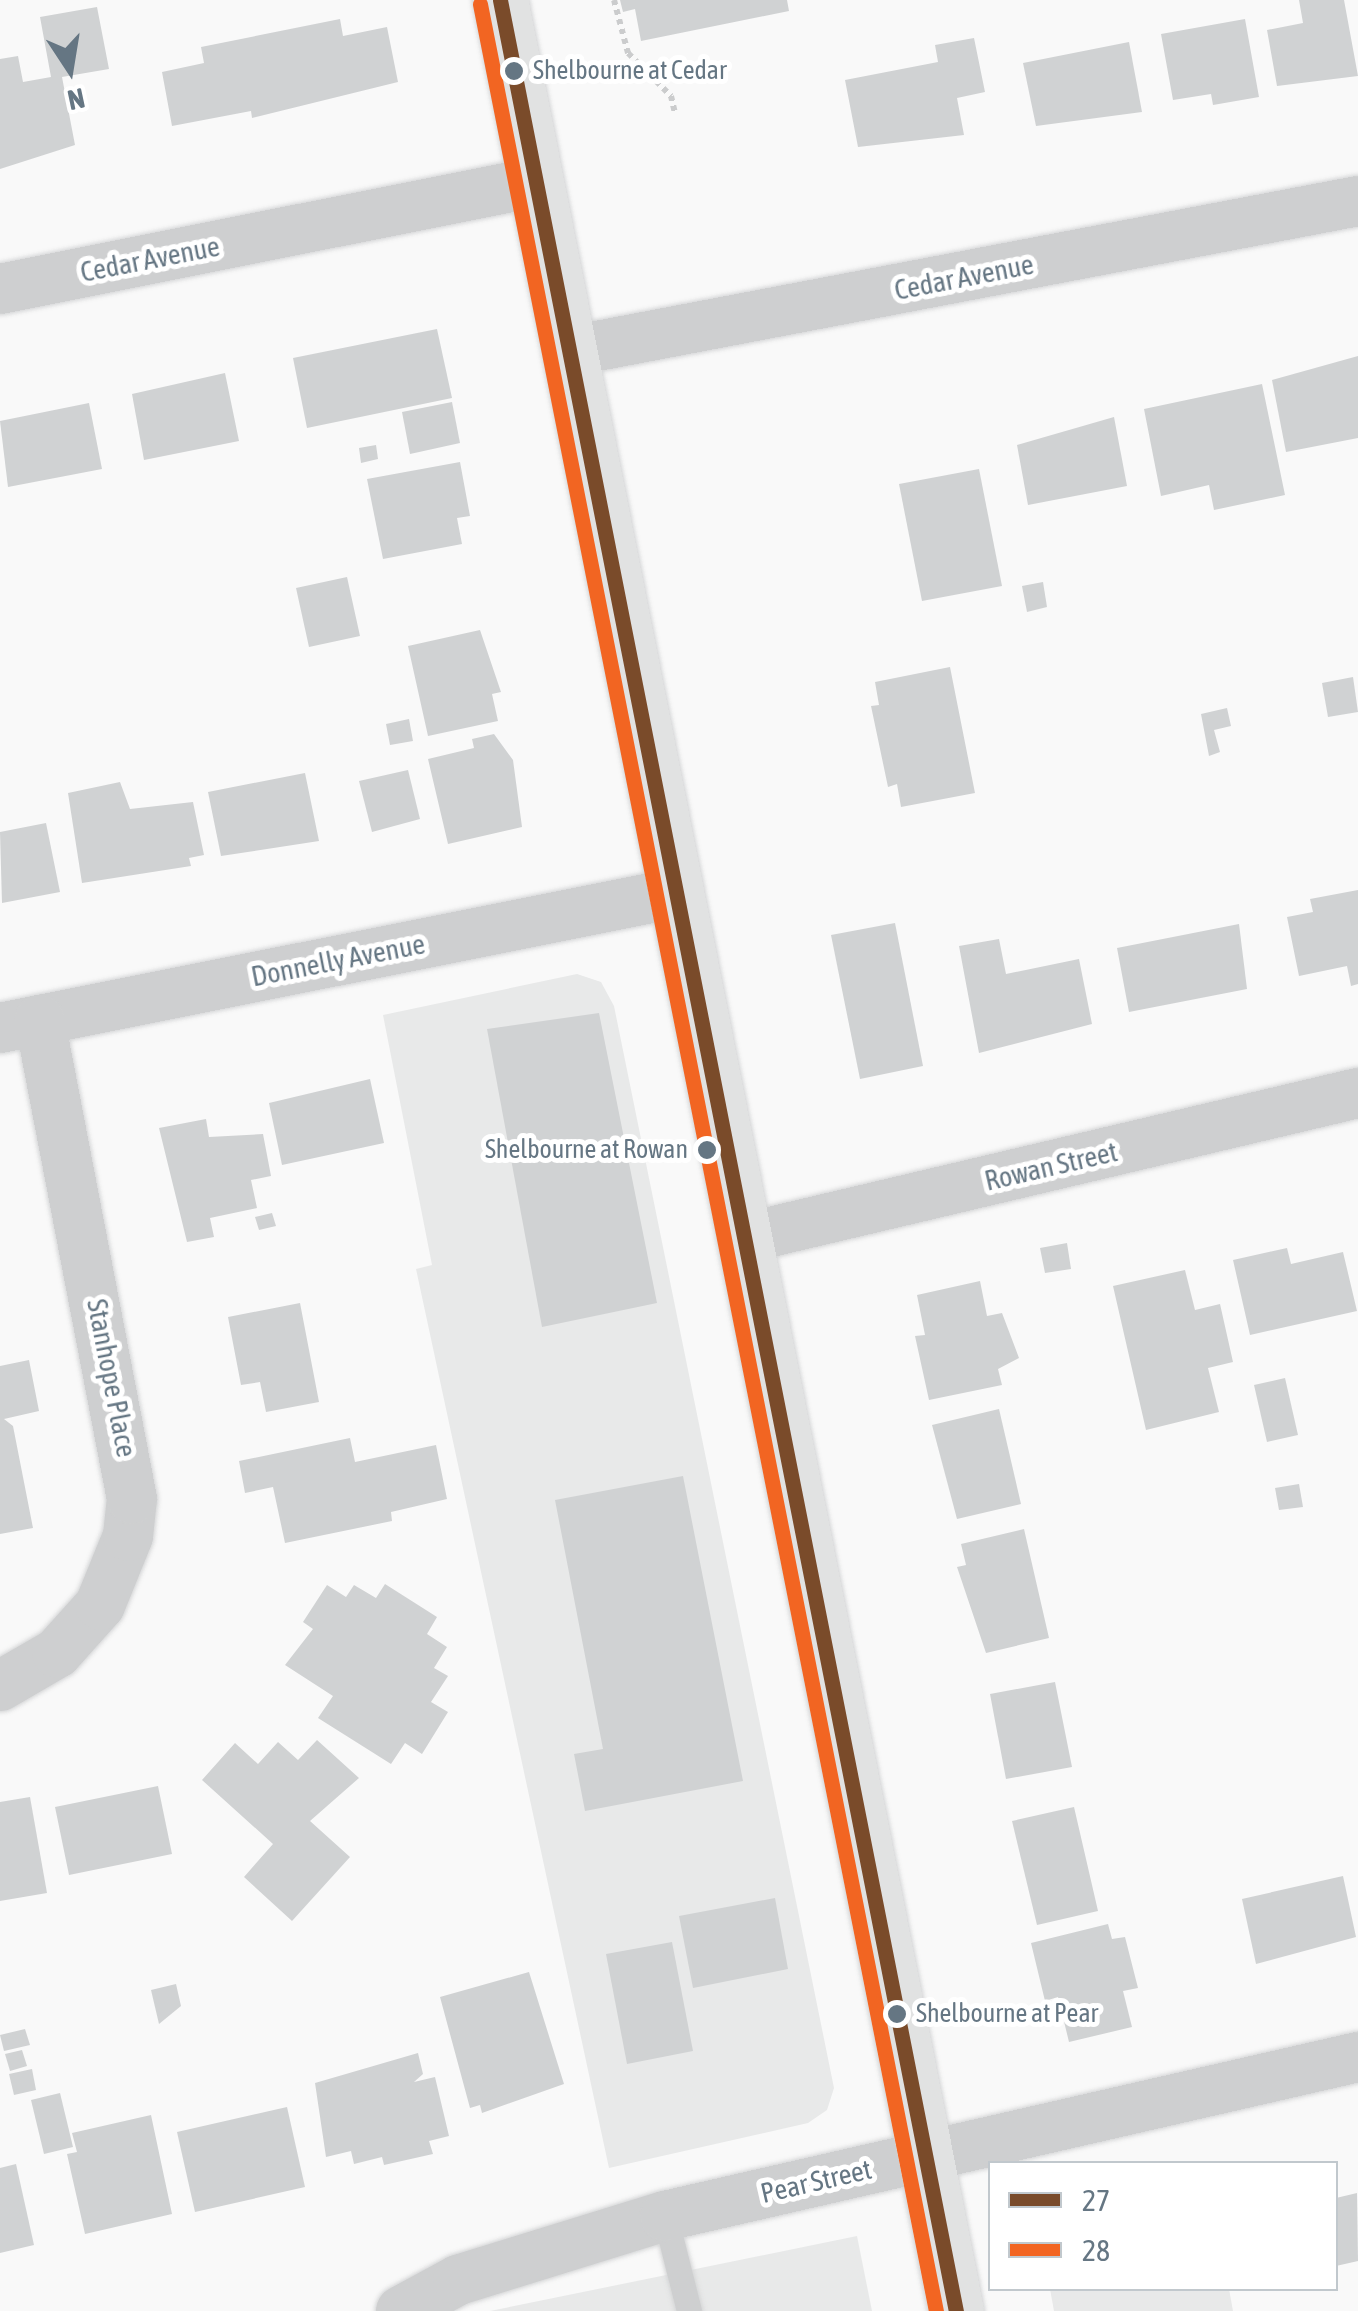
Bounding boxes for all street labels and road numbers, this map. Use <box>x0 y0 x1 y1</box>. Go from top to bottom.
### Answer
street label: Cedar Avenue <box>78 229 222 289</box>
street label: Cedar Avenue <box>892 247 1036 307</box>
street label: Donnelly Avenue <box>248 927 428 993</box>
street label: Rowan Street <box>981 1134 1121 1198</box>
street label: Stanhope Place <box>80 1296 144 1460</box>
street label: Pear Street <box>757 2152 875 2210</box>

